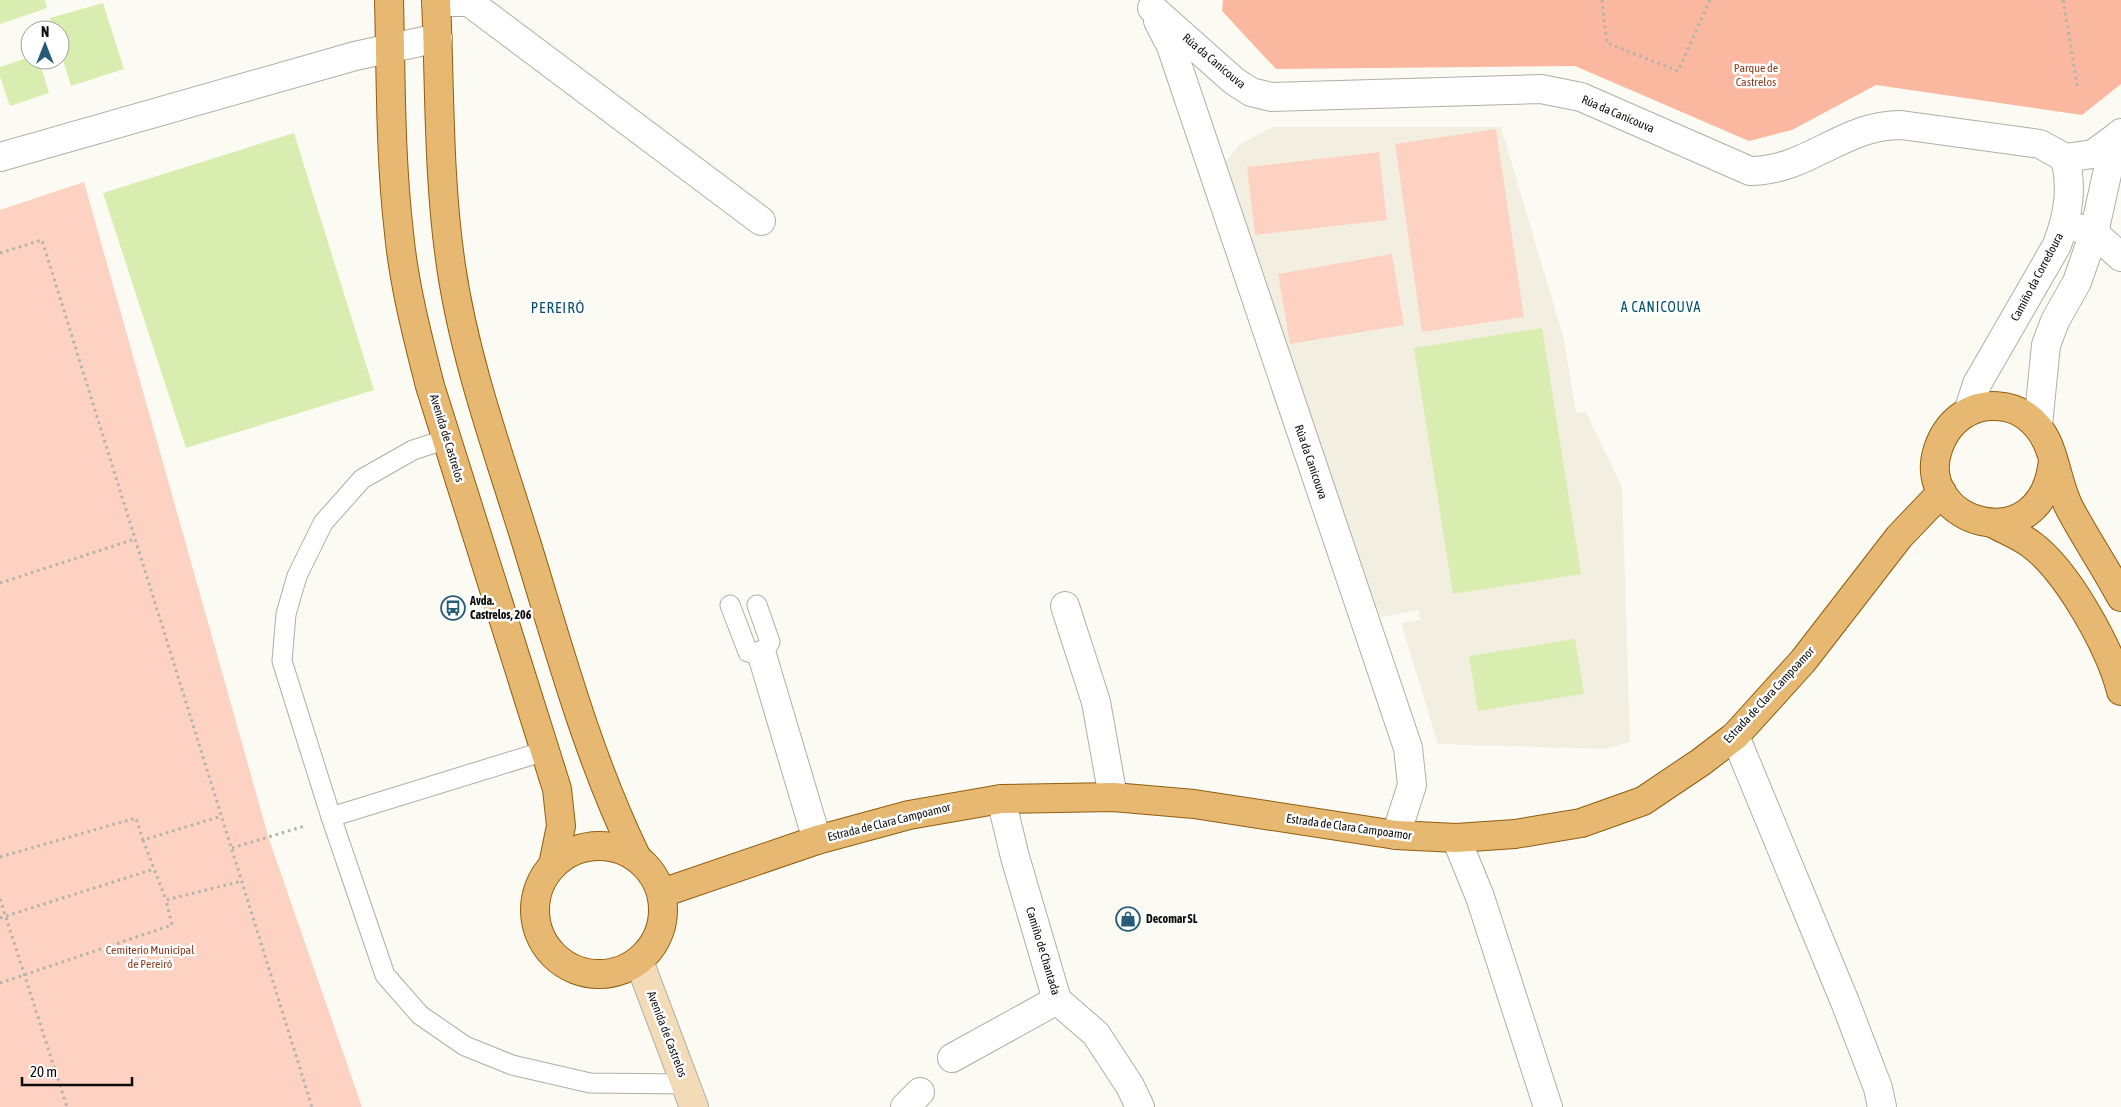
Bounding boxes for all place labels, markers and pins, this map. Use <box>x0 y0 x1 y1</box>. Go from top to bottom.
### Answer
place label: Avda. Castrelos, 206 <box>469 594 532 622</box>
bus stop icon: Avda. Castrelos, 206 <box>440 595 466 621</box>
shop icon: Decomar SL <box>1115 906 1141 932</box>
place label: Decomar SL <box>1146 912 1198 926</box>

